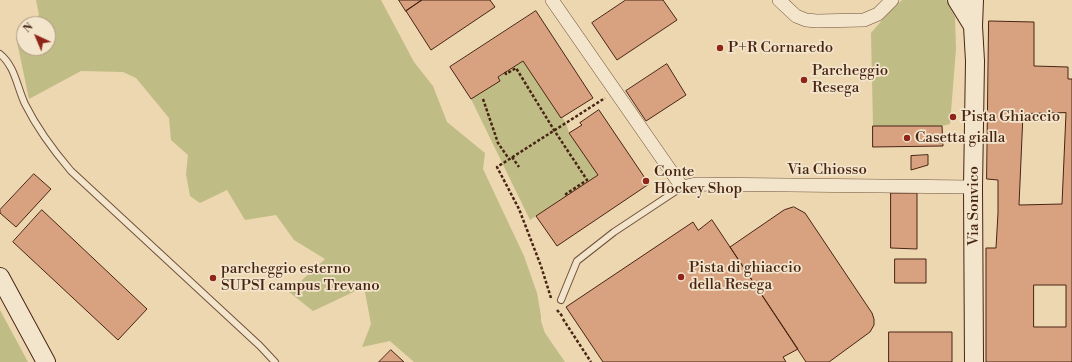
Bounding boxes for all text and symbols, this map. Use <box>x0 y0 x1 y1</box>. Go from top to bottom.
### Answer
north arrow <box>16 16 56 56</box>
text: N <box>20 20 36 36</box>
place label: P+R Cornaredo <box>728 39 833 57</box>
marker: P+R Cornaredo <box>715 43 725 53</box>
place label: Parcheggio Resega <box>812 62 888 97</box>
marker: Parcheggio Resega <box>799 75 809 85</box>
place label: Pista Ghiaccio <box>961 108 1060 126</box>
marker: Pista Ghiaccio <box>948 112 958 122</box>
place label: Casetta gialla <box>915 129 1005 147</box>
marker: Casetta gialla <box>902 133 912 143</box>
street label: Via Chiosso <box>787 161 867 179</box>
place label: Conte Hockey Shop <box>654 163 742 198</box>
street label: Via Sonvico <box>965 166 983 246</box>
marker: Conte Hockey Shop <box>641 176 651 186</box>
place label: Pista di ghiaccio della Resega <box>689 259 801 294</box>
place label: parcheggio esterno SUPSI campus Trevano <box>221 260 380 295</box>
marker: Pista di ghiaccio della Resega <box>676 272 686 282</box>
marker: parcheggio esterno SUPSI campus Trevano <box>208 273 218 283</box>

